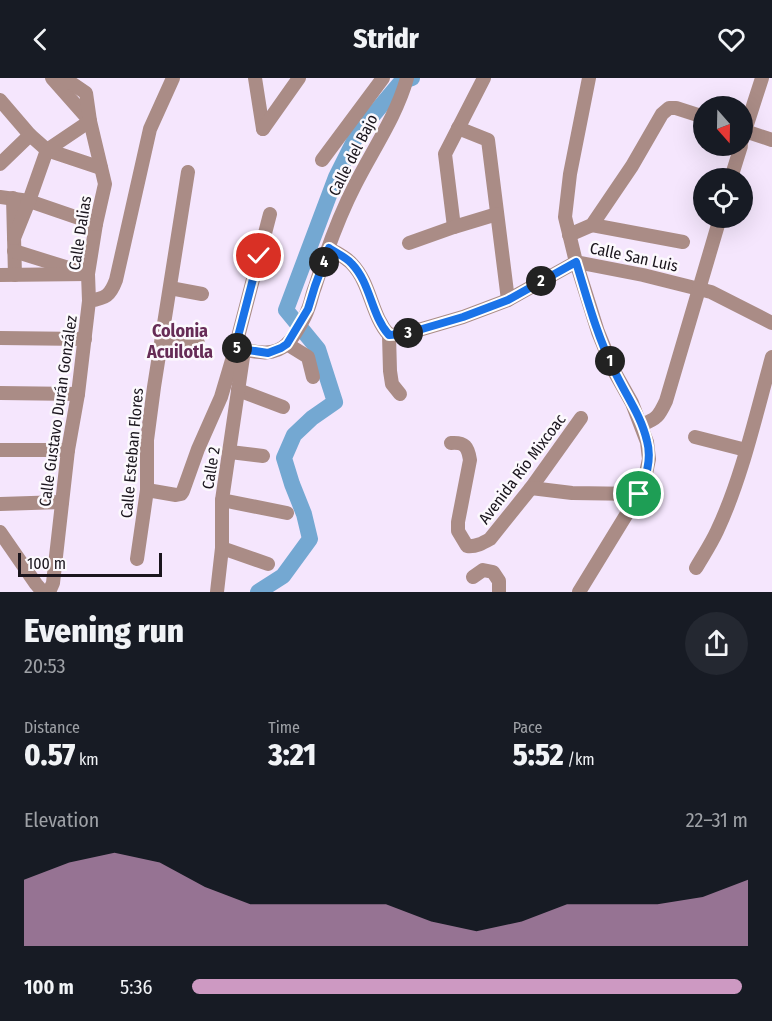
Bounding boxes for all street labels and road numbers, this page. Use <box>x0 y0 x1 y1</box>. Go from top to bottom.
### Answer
street label: Calle del Bajo <box>324 111 382 199</box>
street label: Calle Dalias <box>65 194 95 272</box>
street label: Calle San Luis <box>588 238 680 276</box>
street label: Calle Gustavo Durán González <box>35 314 81 508</box>
street label: Calle Esteban Flores <box>117 387 147 519</box>
street label: Avenida Río Mixcoac <box>474 410 570 528</box>
street label: Calle 2 <box>198 445 224 491</box>

